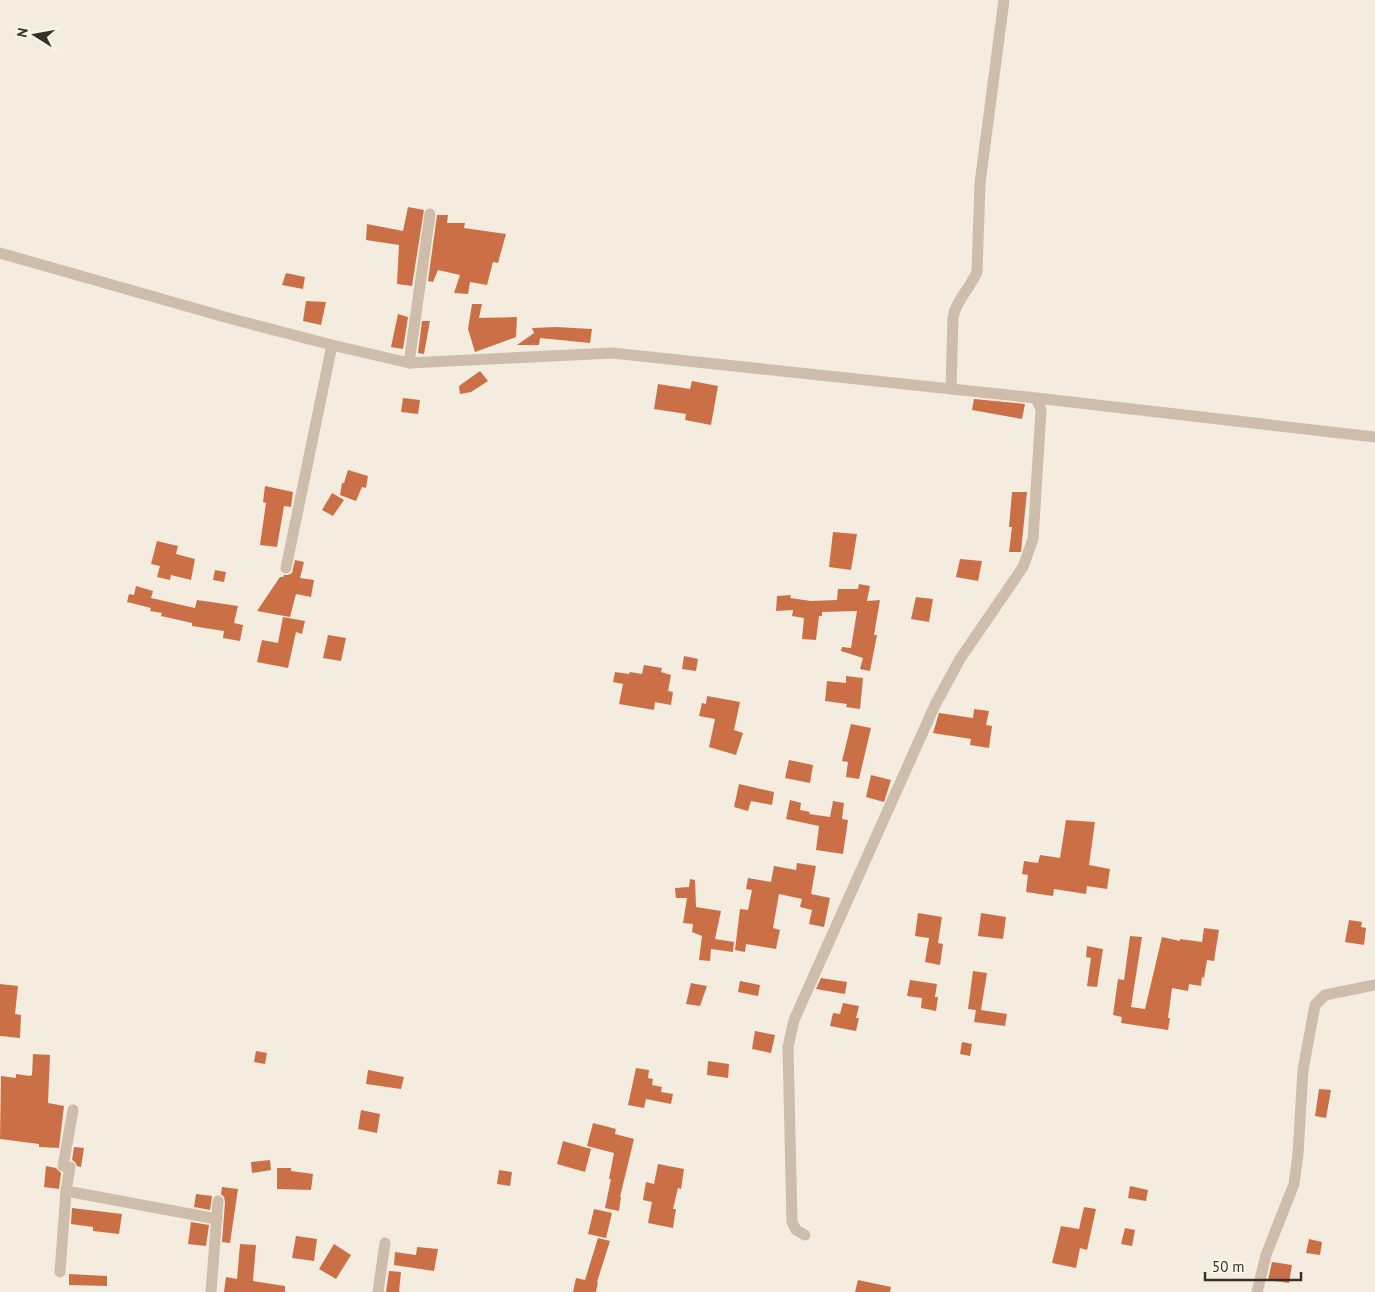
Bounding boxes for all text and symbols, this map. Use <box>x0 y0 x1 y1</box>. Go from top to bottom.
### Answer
north arrow <box>10 10 60 60</box>
text: N <box>13 26 32 39</box>
scale bar <box>1205 1250 1301 1282</box>
text: 50 m <box>1212 1257 1245 1276</box>

